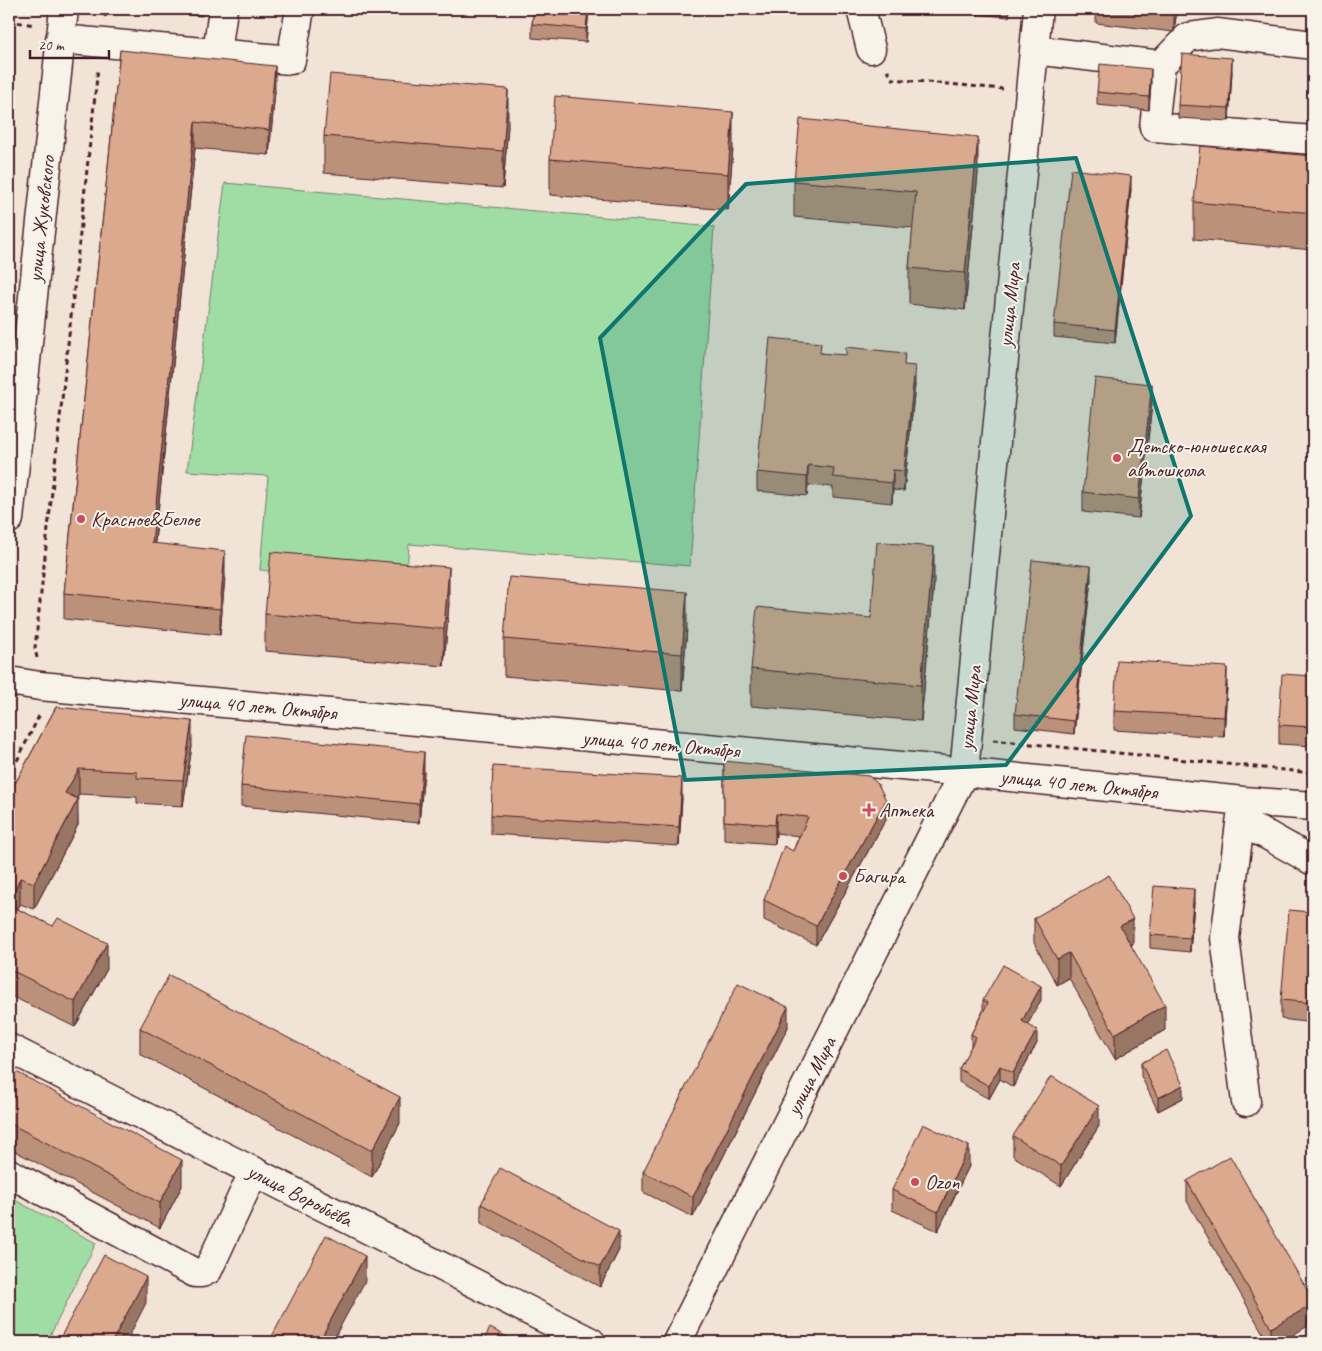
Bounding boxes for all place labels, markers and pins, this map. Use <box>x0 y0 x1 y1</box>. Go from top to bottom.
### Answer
place label: Детско-юношеская автошкола <box>1127 433 1267 483</box>
marker: Детско-юношеская автошкола <box>1111 452 1123 464</box>
place label: Красное&Белое <box>91 506 201 532</box>
marker: Красное&Белое <box>75 513 87 525</box>
place label: Аптека <box>879 797 935 823</box>
marker: Аптека <box>863 804 875 816</box>
place label: Багира <box>853 863 907 889</box>
marker: Багира <box>837 870 849 882</box>
place label: Ozon <box>925 1169 960 1195</box>
marker: Ozon <box>909 1176 921 1188</box>

